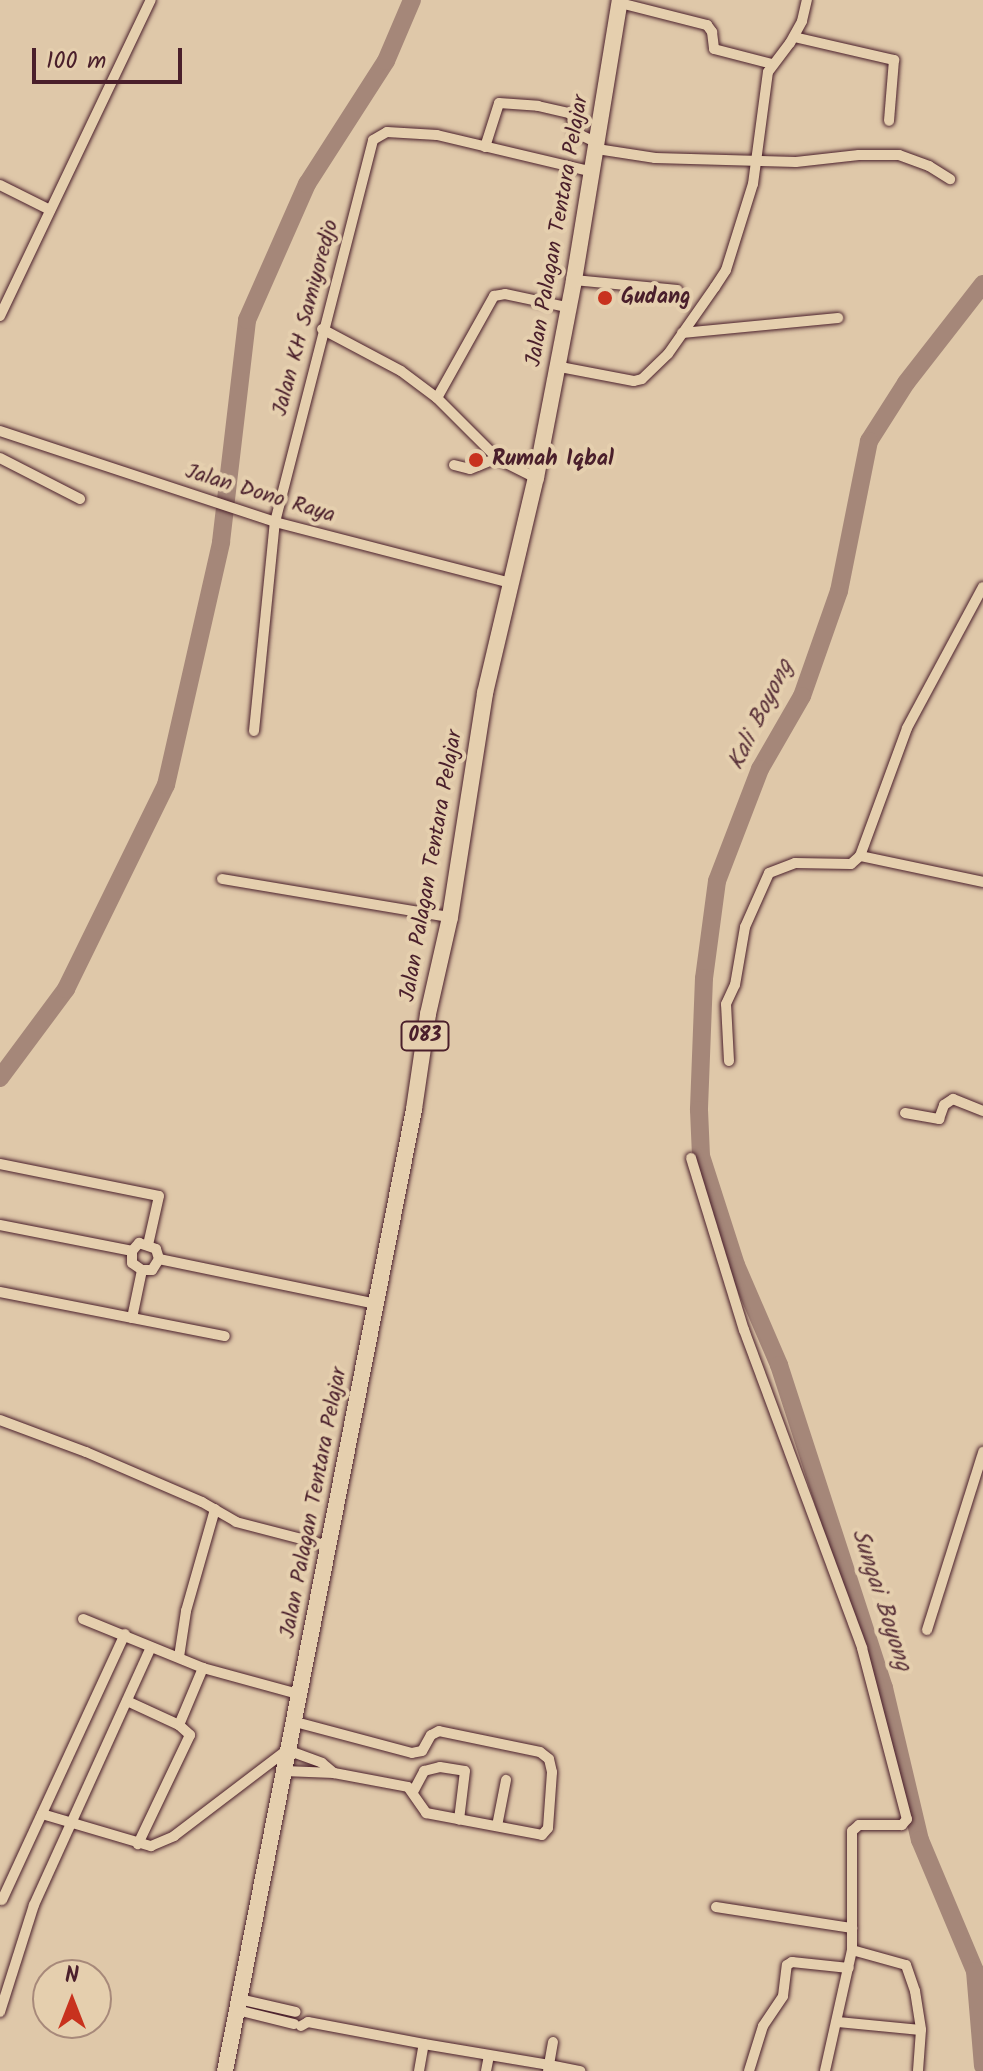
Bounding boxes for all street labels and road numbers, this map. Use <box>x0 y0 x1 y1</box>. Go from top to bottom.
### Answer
street label: Jalan Palagan Tentara Pelajar <box>521 93 595 369</box>
street label: Jalan KH Samiyoredjo <box>267 217 345 419</box>
street label: Jalan Dono Raya <box>182 459 338 529</box>
street label: Jalan Palagan Tentara Pelajar <box>395 728 469 1004</box>
road number: 083 <box>399 1020 451 1052</box>
street label: Jalan Palagan Tentara Pelajar <box>275 1365 353 1641</box>

